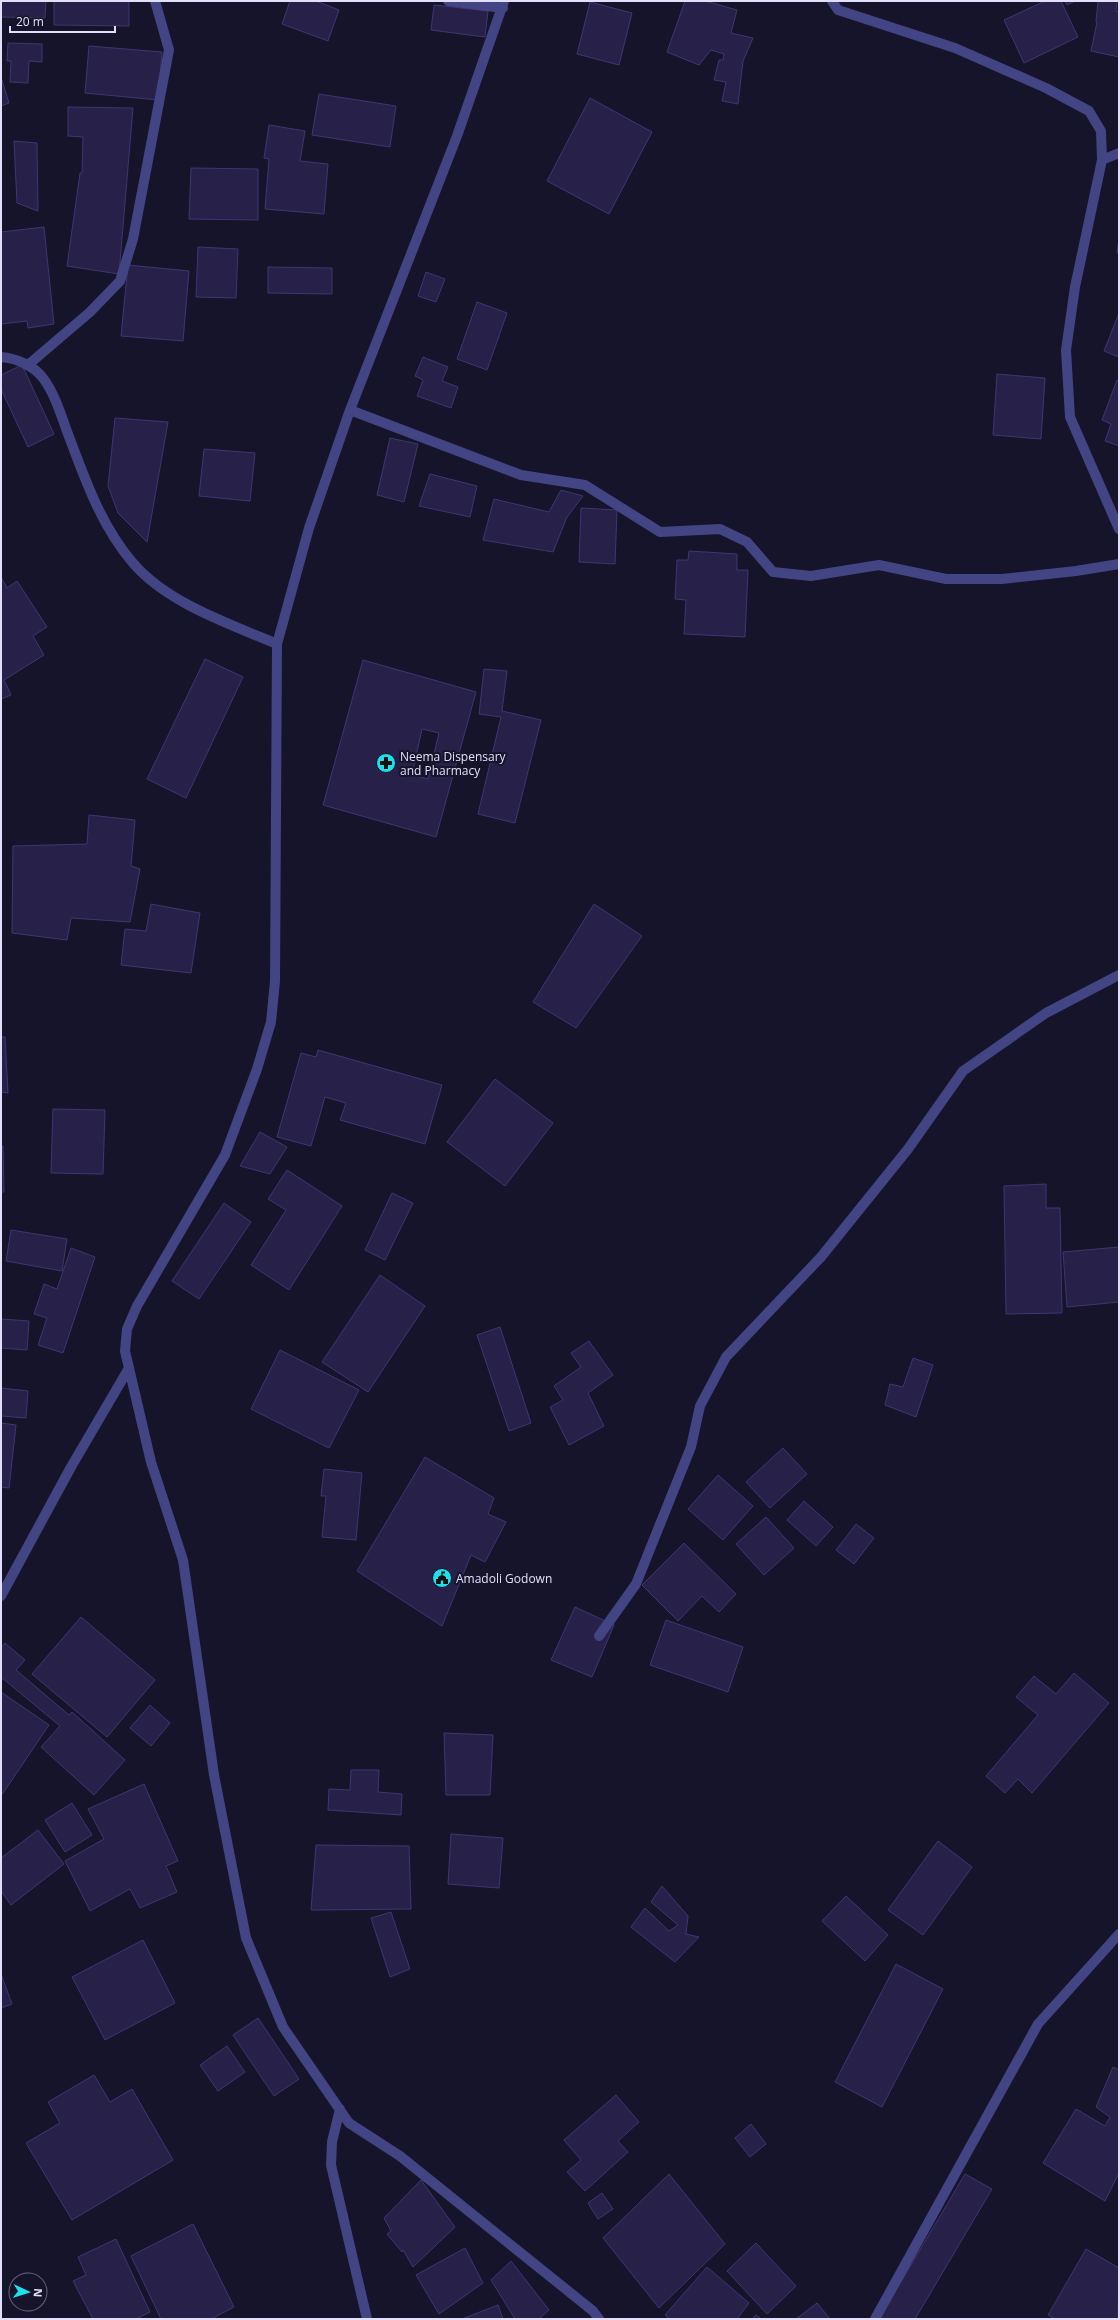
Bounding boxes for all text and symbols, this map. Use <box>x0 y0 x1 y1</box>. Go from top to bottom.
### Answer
scale bar <box>10 8 115 34</box>
text: 20 m <box>16 13 44 30</box>
place label: Neema Dispensary and Pharmacy <box>400 748 507 779</box>
pharmacy icon: Neema Dispensary and Pharmacy <box>375 752 397 774</box>
public building icon: Amadoli Godown <box>431 1567 453 1589</box>
place label: Amadoli Godown <box>456 1570 552 1587</box>
north arrow <box>8 2272 48 2312</box>
text: N <box>31 2288 46 2298</box>

